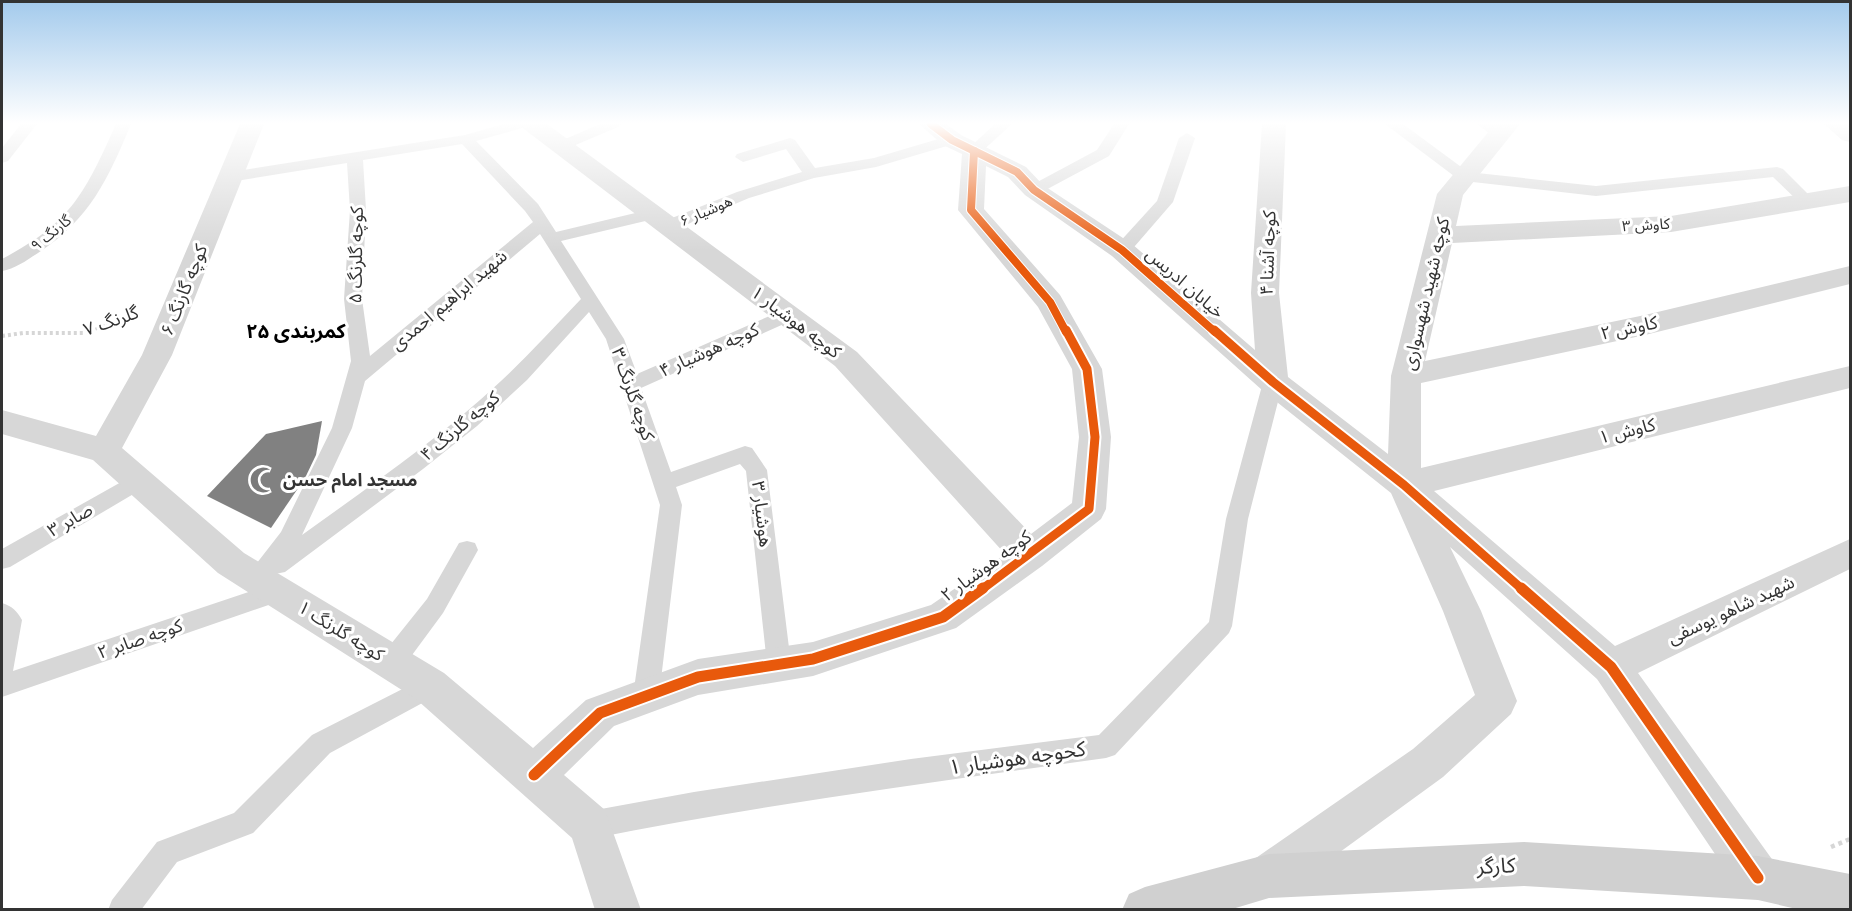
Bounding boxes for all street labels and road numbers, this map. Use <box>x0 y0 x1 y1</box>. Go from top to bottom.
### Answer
street label: هوشیار ۶ <box>677 191 735 231</box>
street label: کوچه گلرنگ ۵ <box>343 206 369 304</box>
street label: گارنگ ۹ <box>26 210 76 256</box>
street label: کوچه آشنا ۴ <box>1255 210 1281 296</box>
street label: کاوش ۳ <box>1622 214 1671 236</box>
street label: کوچه شهید شهسواری <box>1397 215 1455 373</box>
street label: کوچه گارنگ ۶ <box>155 240 213 339</box>
street label: خیابان ادریس <box>1141 242 1229 324</box>
street label: شهید ابراهیم احمدی <box>386 244 513 357</box>
street label: کوچه هوشیار ۱ <box>746 280 846 364</box>
street label: گلرنگ ۷ <box>80 300 142 342</box>
street label: کاوش ۲ <box>1598 310 1660 346</box>
street label: کوچه هوشیار ۴ <box>655 317 763 383</box>
street label: کوچه گلرنگ ۳ <box>606 344 660 444</box>
street label: کوچه گلرنگ ۴ <box>415 385 505 466</box>
street label: کاوش ۱ <box>1596 412 1658 450</box>
street label: هوشیار ۳ <box>746 479 778 549</box>
street label: صابر ۳ <box>43 497 97 543</box>
street label: کوچه هوشیار ۲ <box>936 525 1037 607</box>
street label: شهید شاهو یوسفی <box>1664 570 1798 650</box>
street label: کوچه گلرنگ ۱ <box>294 595 389 667</box>
street label: کوچه صابر ۲ <box>94 613 186 665</box>
street label: کحوچه هوشیار ۱ <box>947 735 1088 781</box>
street label: کارگر <box>1475 851 1516 881</box>

